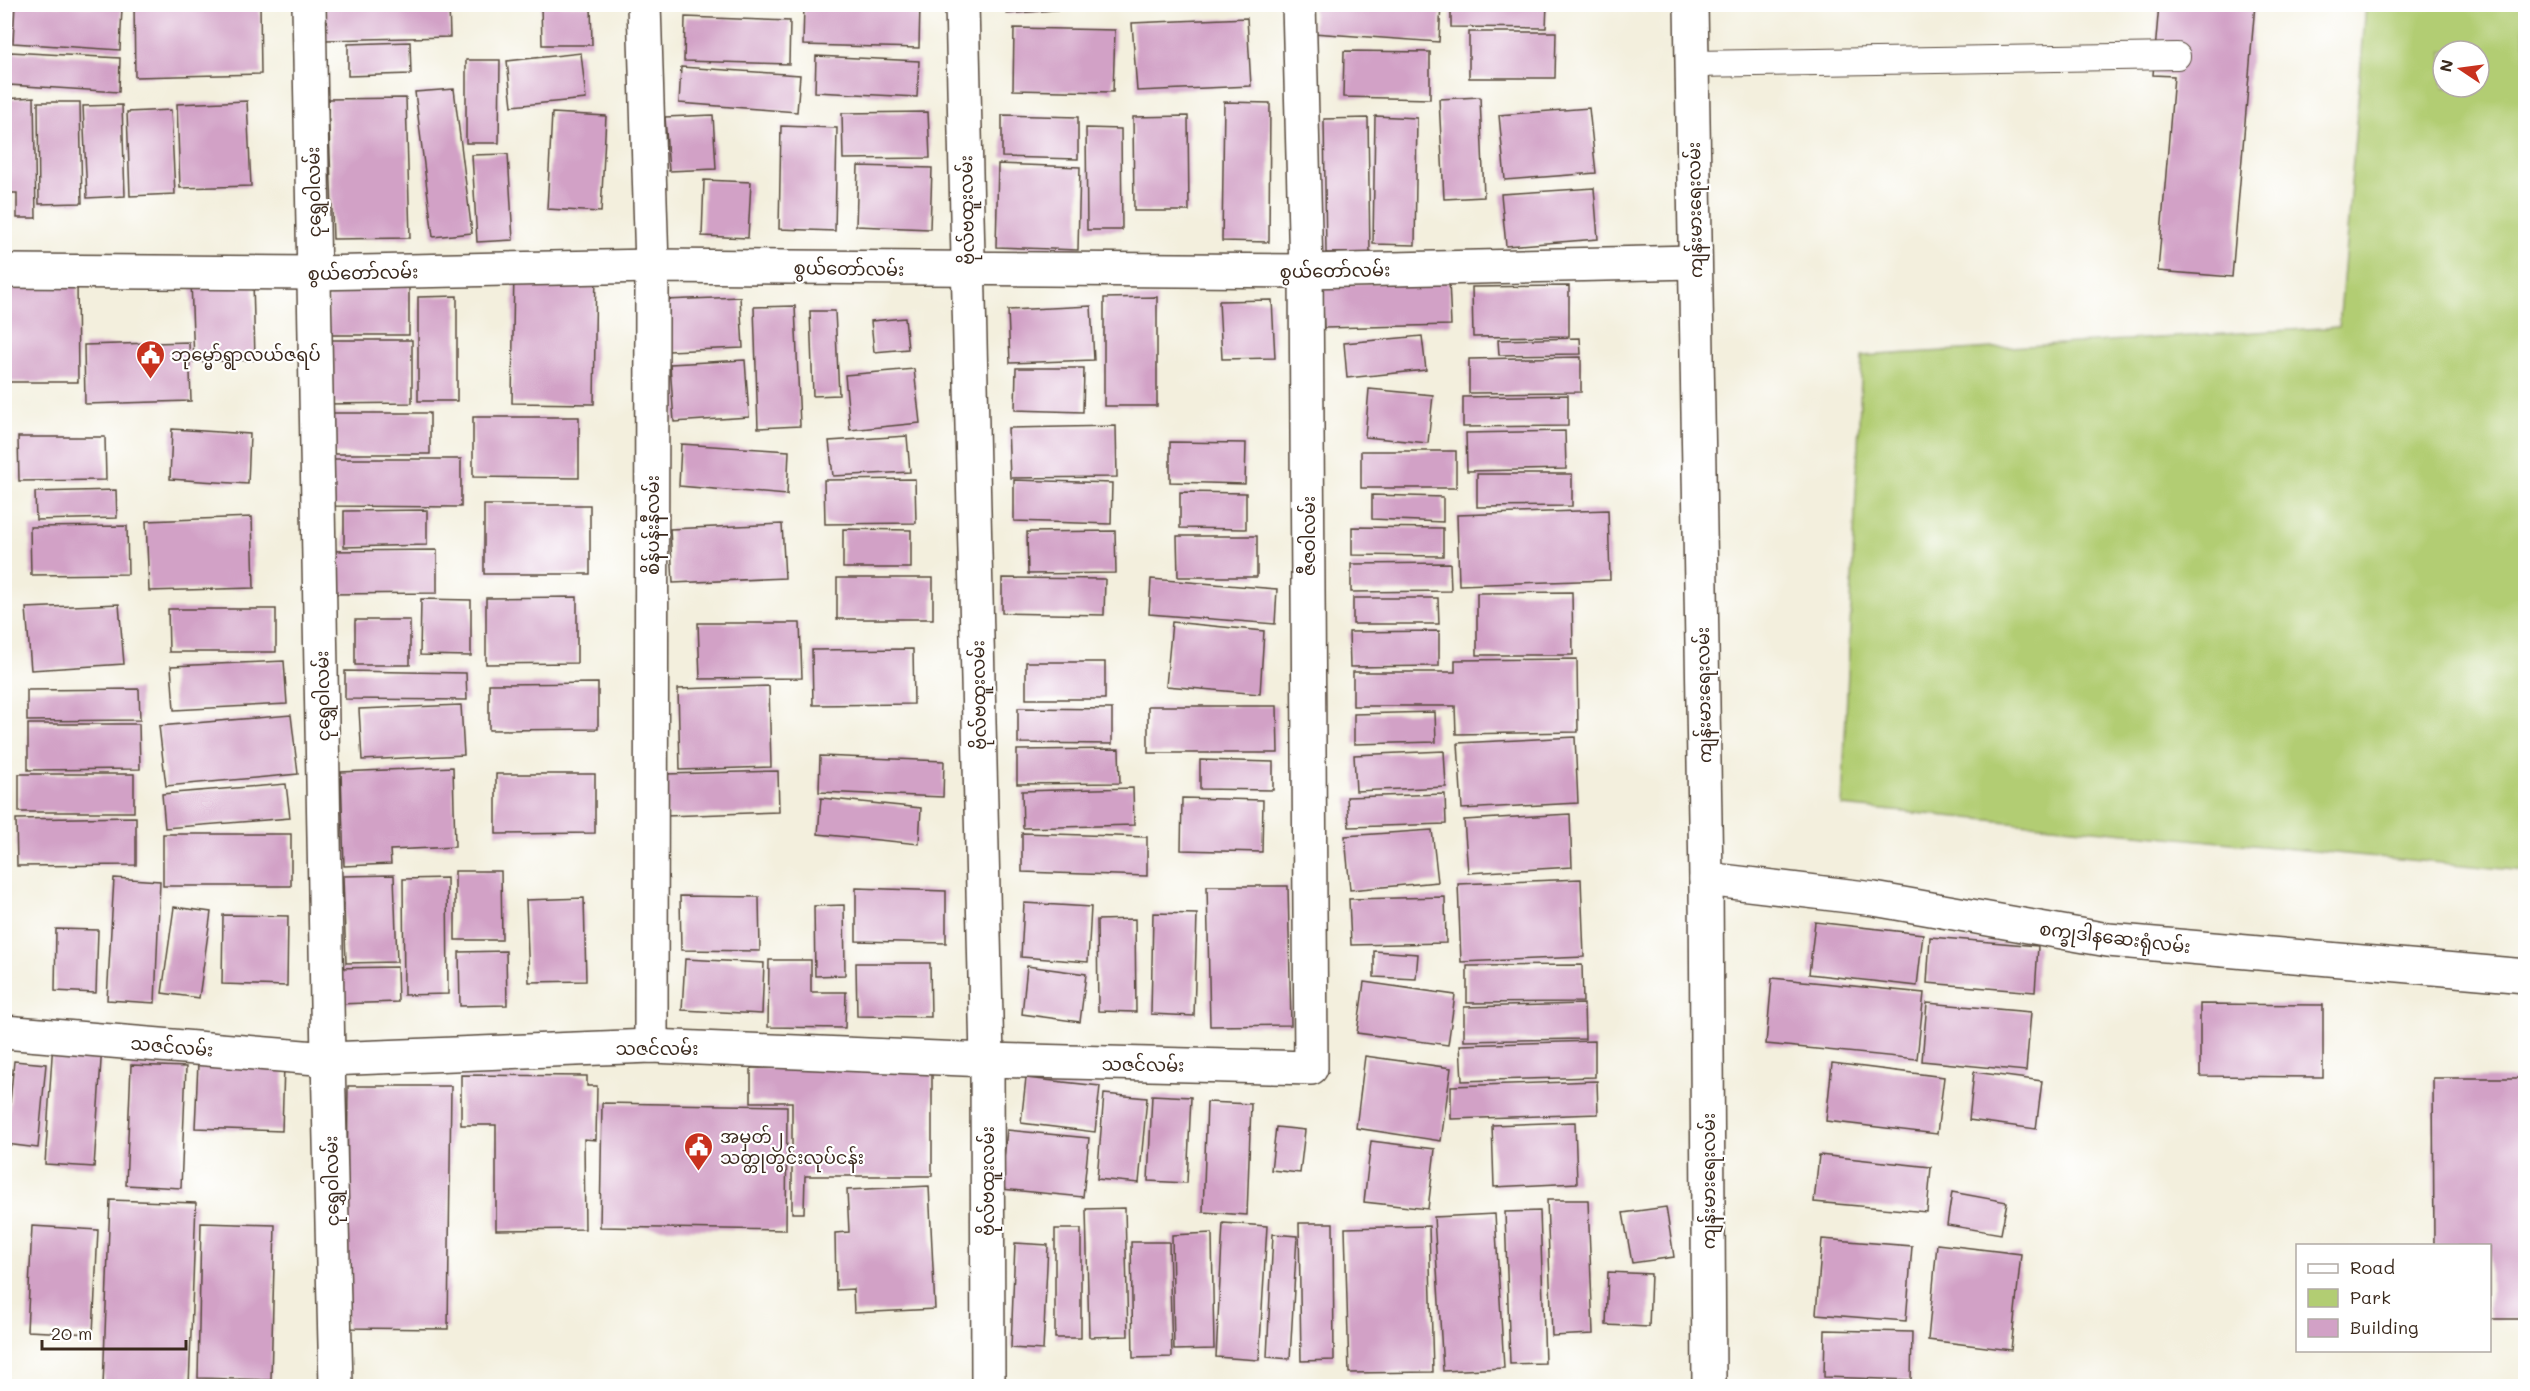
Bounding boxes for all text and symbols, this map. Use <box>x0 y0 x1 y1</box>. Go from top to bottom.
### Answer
north arrow <box>2431 39 2491 99</box>
text: N <box>2434 57 2457 74</box>
street label: ကျန်းမားရေးလမ်း <box>1681 142 1711 278</box>
street label: ငုရွှေဝါလမ်း <box>300 146 330 238</box>
street label: ဗိုလ်ဗထူးလမ်း <box>952 155 983 265</box>
street label: စွယ်တော်လမ်း <box>793 255 905 285</box>
street label: စွယ်တော်လမ်း <box>1279 257 1391 287</box>
street label: စွယ်တော်လမ်း <box>307 259 419 289</box>
public building icon: ဘုမ္မော်ရွာလယ်ဇရပ် <box>134 338 166 380</box>
place label: ဘုမ္မော်ရွာလယ်ဇရပ် <box>171 342 321 370</box>
street label: စိန်ပန်းနီလမ်း <box>639 475 668 575</box>
street label: ဇီဇဝါလမ်း <box>1295 496 1320 576</box>
street label: ကျန်းမားရေးလမ်း <box>1690 627 1720 763</box>
street label: ဗိုလ်ဗထူးလမ်း <box>964 640 995 750</box>
street label: ငုရွှေဝါလမ်း <box>309 650 339 742</box>
street label: စက္ခုဒါနဆေးရုံလမ်း <box>2037 916 2192 963</box>
street label: သဇင်လမ်း <box>130 1030 214 1062</box>
street label: သဇင်လမ်း <box>616 1036 698 1060</box>
street label: သဇင်လမ်း <box>1101 1051 1185 1077</box>
street label: ကျန်းမားရေးလမ်း <box>1696 1113 1724 1249</box>
place label: အမှတ်၂ သတ္တုတွင်းလုပ်ငန်း <box>720 1124 864 1173</box>
street label: ဗိုလ်ဗထူးလမ်း <box>974 1126 1003 1236</box>
public building icon: အမှတ်၂ သတ္တုတွင်းလုပ်ငန်း <box>683 1130 715 1172</box>
street label: ငုရွှေဝါလမ်း <box>318 1135 348 1227</box>
legend <box>2296 1244 2491 1352</box>
text: Road <box>2350 1255 2395 1279</box>
text: Park <box>2350 1285 2391 1309</box>
scale bar <box>42 1313 186 1351</box>
text: Building <box>2350 1315 2418 1339</box>
text: 20 m <box>51 1321 92 1345</box>

